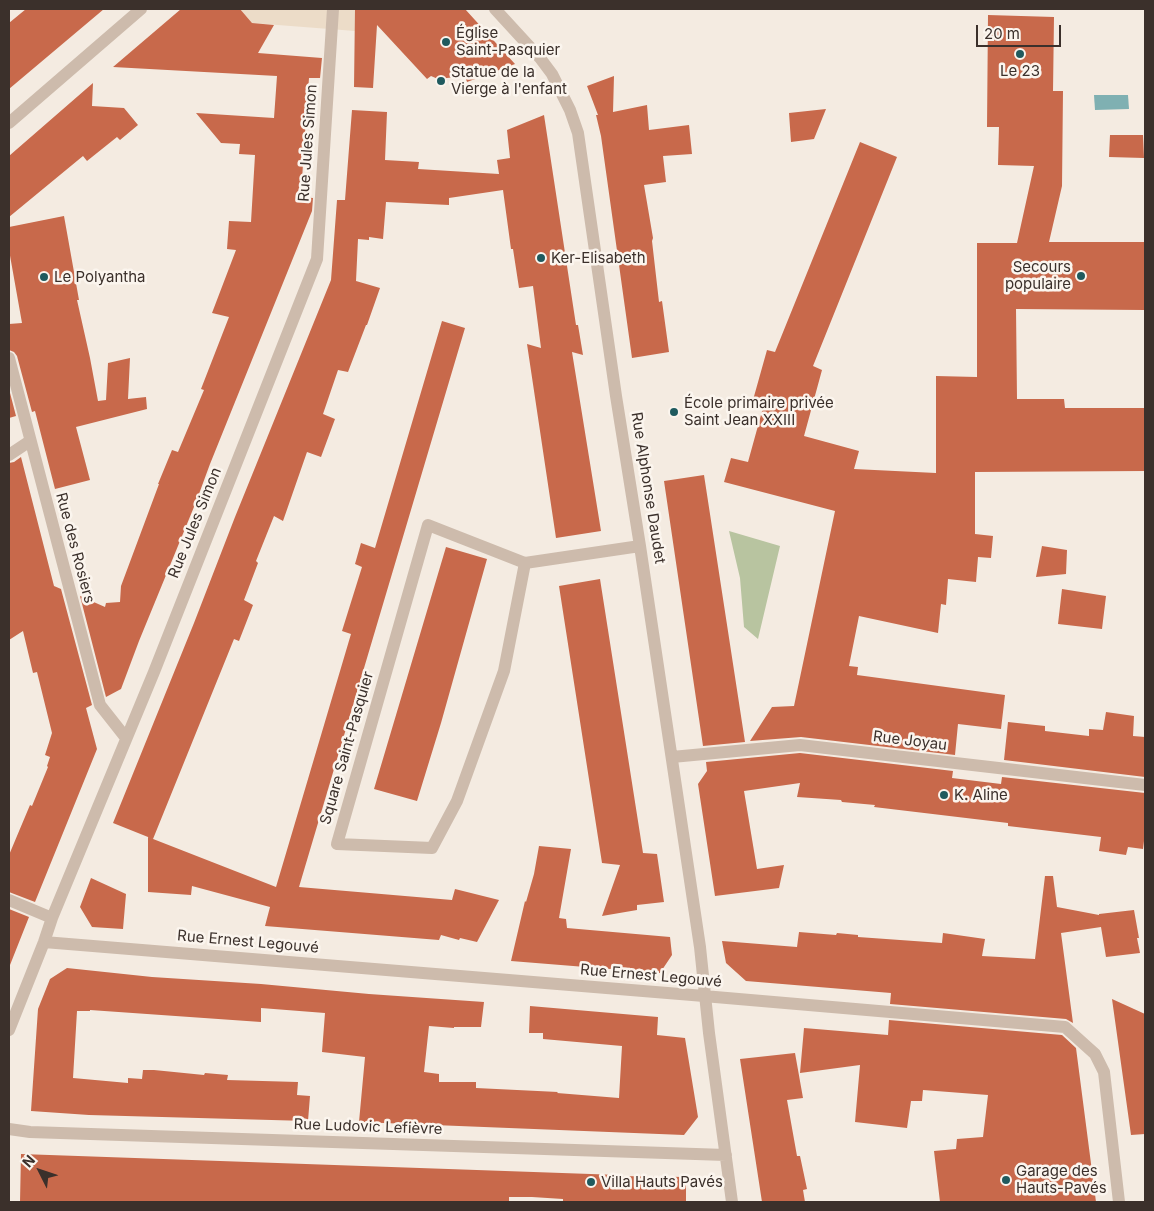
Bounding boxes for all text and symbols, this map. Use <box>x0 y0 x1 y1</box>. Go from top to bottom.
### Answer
scale bar <box>979 15 1064 47</box>
place label: Église Saint-Pasquier <box>456 24 560 59</box>
text: 20 m <box>984 24 1020 43</box>
marker: Église Saint-Pasquier <box>440 36 452 48</box>
marker: Le 23 <box>1014 48 1026 60</box>
place label: Le 23 <box>1000 62 1040 80</box>
place label: Statue de la Vierge à l'enfant <box>451 63 567 98</box>
marker: Statue de la Vierge à l'enfant <box>435 75 447 87</box>
street label: Rue Jules Simon <box>295 84 321 202</box>
place label: Ker-Elisabeth <box>551 249 646 267</box>
marker: Ker-Elisabeth <box>535 252 547 264</box>
place label: Secours populaire <box>1005 258 1071 293</box>
place label: Le Polyantha <box>54 268 145 286</box>
marker: Secours populaire <box>1075 270 1087 282</box>
marker: Le Polyantha <box>38 271 50 283</box>
place label: École primaire privée Saint Jean XXIII <box>684 394 834 429</box>
marker: École primaire privée Saint Jean XXIII <box>668 406 680 418</box>
street label: Rue Alphonse Daudet <box>627 411 669 565</box>
street label: Rue Jules Simon <box>165 465 225 581</box>
street label: Rue des Rosiers <box>52 491 98 605</box>
street label: Square Saint-Pasquier <box>317 669 377 827</box>
street label: Rue Joyau <box>872 728 948 754</box>
place label: K. Aline <box>954 786 1008 804</box>
marker: K. Aline <box>938 789 950 801</box>
street label: Rue Ernest Legouvé <box>176 927 320 957</box>
street label: Rue Ernest Legouvé <box>579 961 723 991</box>
street label: Rue Ludovic Lefièvre <box>293 1115 443 1139</box>
north arrow <box>15 1146 65 1196</box>
text: N <box>18 1151 38 1170</box>
place label: Garage des Hauts-Pavés <box>1016 1162 1107 1197</box>
place label: Villa Hauts Pavés <box>601 1173 723 1191</box>
marker: Garage des Hauts-Pavés <box>1000 1174 1012 1186</box>
marker: Villa Hauts Pavés <box>585 1176 597 1188</box>

